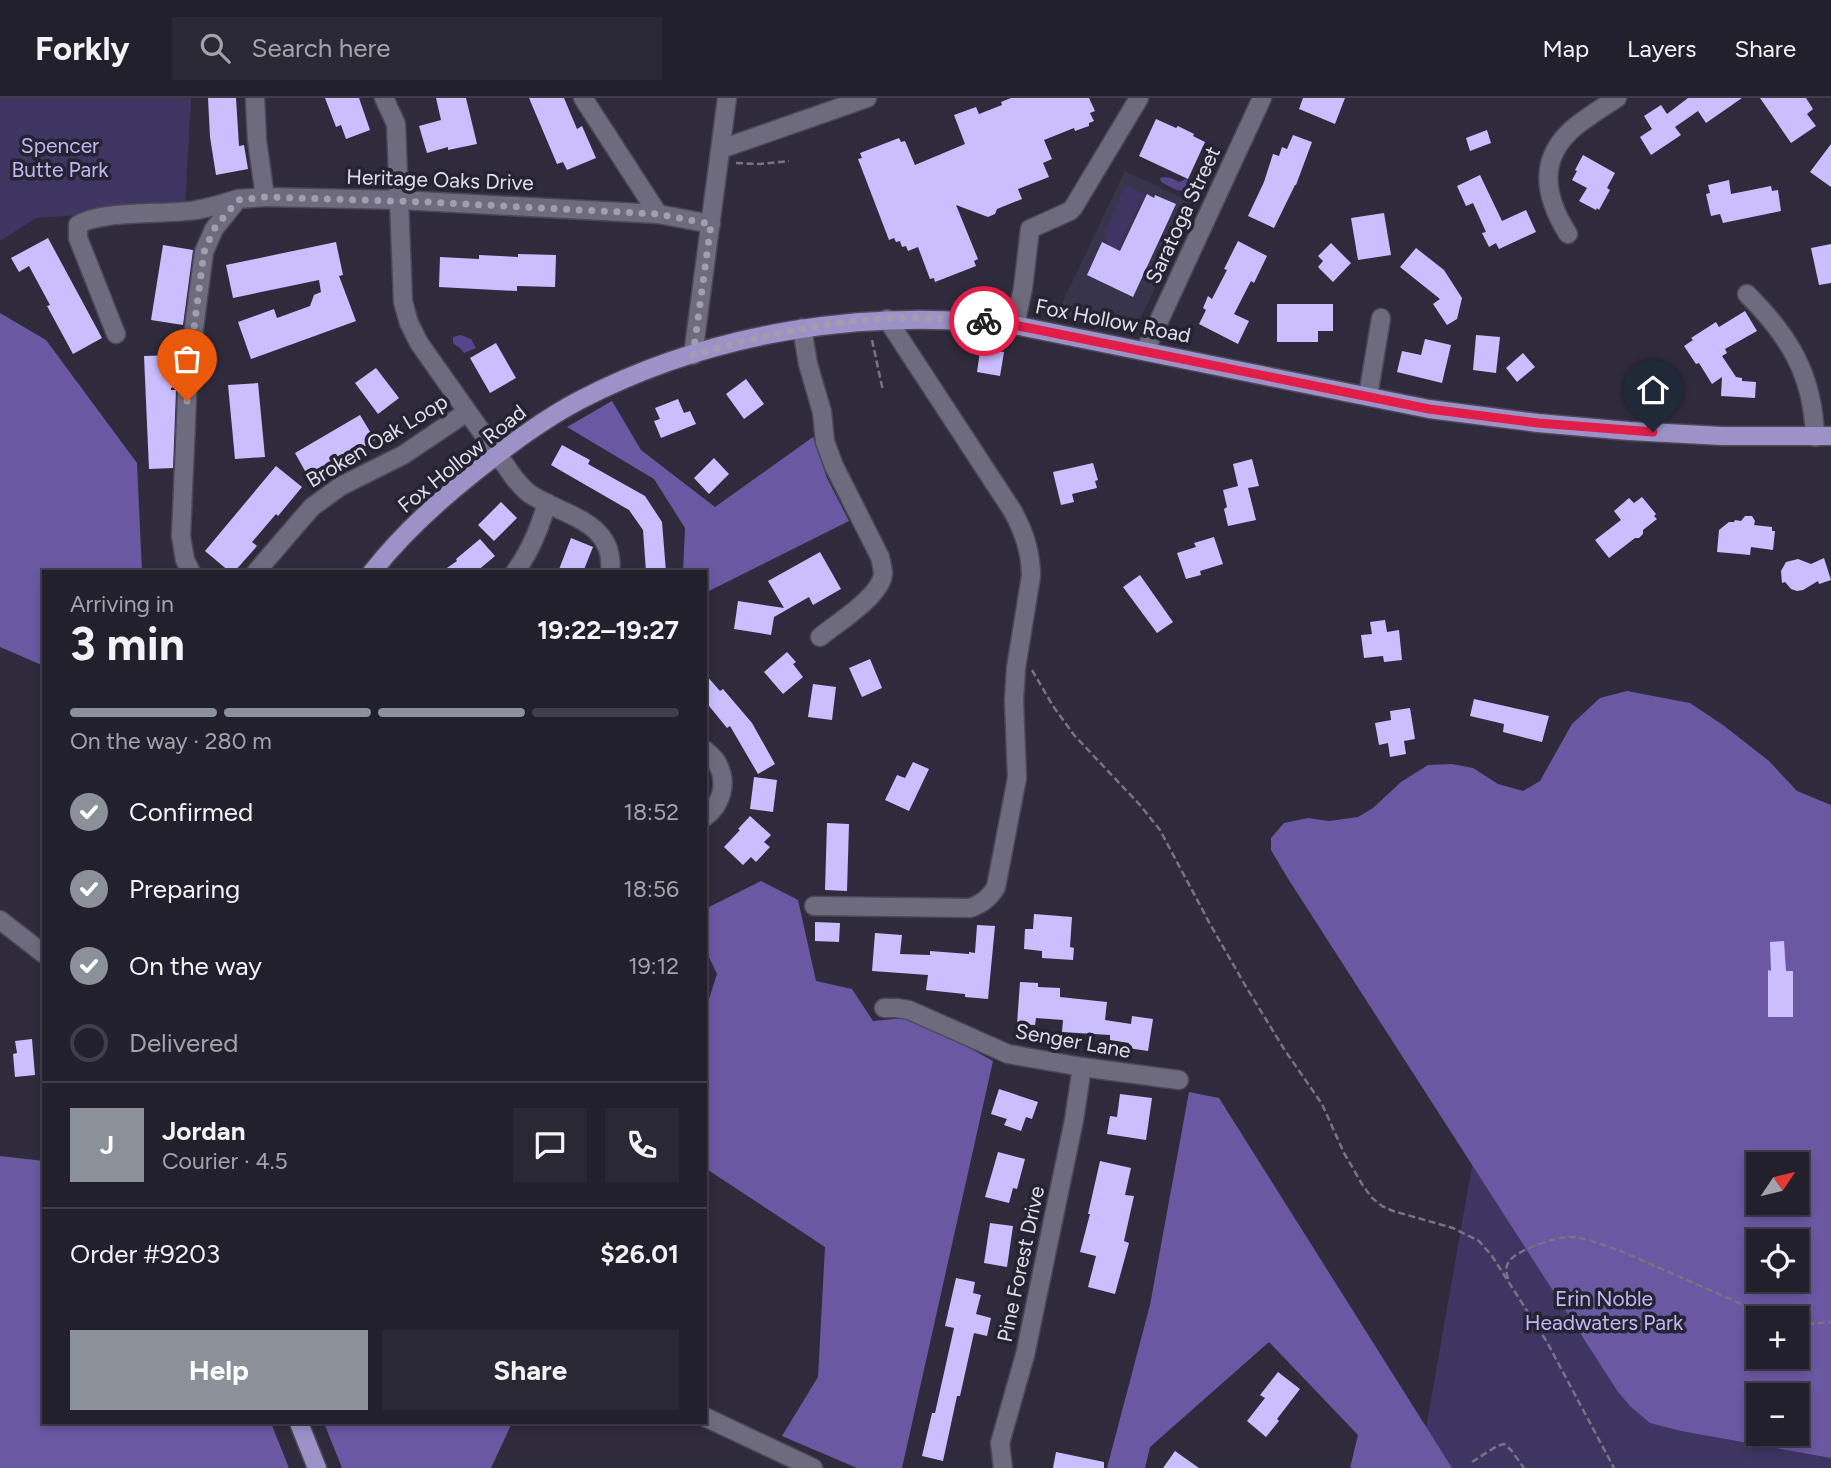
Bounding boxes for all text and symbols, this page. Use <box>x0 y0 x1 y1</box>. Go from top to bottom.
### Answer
search box <box>172 17 662 80</box>
text: Forkly <box>35 29 130 68</box>
icon: search <box>196 29 234 67</box>
text: Search here <box>252 32 390 64</box>
text: Map <box>1542 34 1589 63</box>
text: Layers <box>1627 34 1696 63</box>
text: Share <box>1734 34 1796 63</box>
park label: Spencer Butte Park <box>12 133 109 182</box>
street label: Saratoga Street <box>1140 142 1225 287</box>
street label: Heritage Oaks Drive <box>346 164 534 195</box>
courier <box>949 286 1019 356</box>
street label: Fox Hollow Road <box>1033 293 1193 348</box>
icon: bike <box>965 302 1003 340</box>
pin <box>157 329 217 401</box>
icon: bag <box>168 340 206 378</box>
pin <box>1623 360 1683 432</box>
icon: home <box>1634 371 1672 409</box>
street label: Broken Oak Loop <box>302 389 452 493</box>
street label: Fox Hollow Road <box>393 399 531 518</box>
text: Arriving in <box>70 590 174 618</box>
text: 19:22–19:27 <box>537 614 679 646</box>
text: 3 min <box>70 616 185 672</box>
text: On the way · 280 m <box>70 727 272 755</box>
icon: check <box>70 793 108 831</box>
text: Confirmed <box>129 796 253 828</box>
text: 18:52 <box>623 798 679 826</box>
icon: check <box>70 870 108 908</box>
text: Preparing <box>129 873 240 905</box>
text: 18:56 <box>623 875 679 903</box>
icon: check <box>70 947 108 985</box>
text: On the way <box>129 950 262 982</box>
text: 19:12 <box>628 952 679 980</box>
street label: Senger Lane <box>1013 1018 1133 1063</box>
text: Delivered <box>129 1027 238 1059</box>
button: chat <box>513 1108 587 1182</box>
button: phone <box>605 1108 679 1182</box>
text: Jordan <box>162 1115 245 1147</box>
text: J <box>100 1129 114 1161</box>
text: Courier · 4.5 <box>162 1147 288 1175</box>
north arrow <box>1746 1152 1810 1214</box>
map controls <box>1746 1152 1809 1446</box>
street label: Pine Forest Drive <box>992 1184 1049 1344</box>
button: locate <box>1746 1229 1809 1292</box>
text: Order #9203 <box>70 1238 220 1270</box>
text: $26.01 <box>600 1238 679 1270</box>
park label: Erin Noble Headwaters Park <box>1525 1286 1684 1335</box>
button: + <box>1746 1306 1809 1369</box>
button: Help <box>70 1330 368 1410</box>
button: Share <box>382 1330 679 1410</box>
button: − <box>1746 1383 1809 1446</box>

